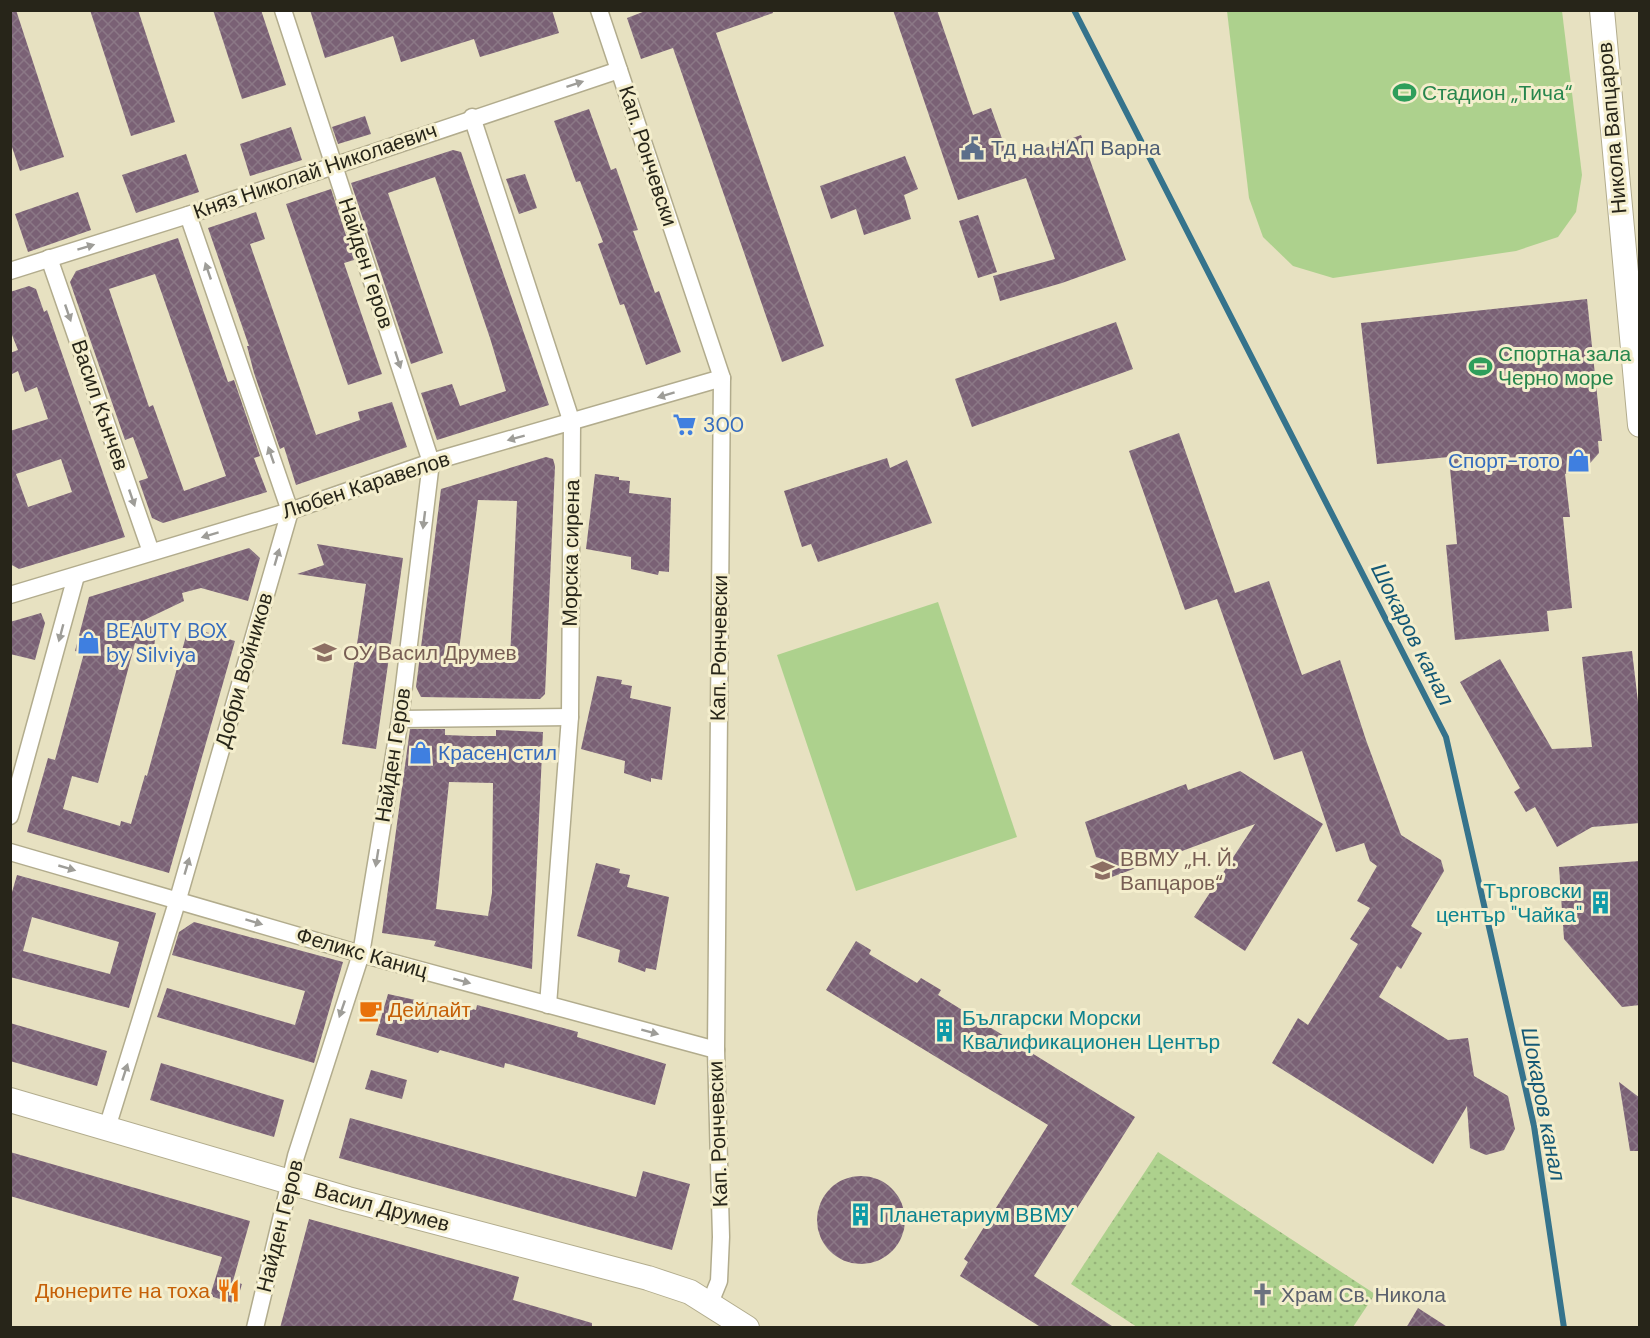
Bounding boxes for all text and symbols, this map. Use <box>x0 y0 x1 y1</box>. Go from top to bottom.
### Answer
street label: Никола Вапцаров <box>1591 41 1633 215</box>
one-way arrow <box>566 79 584 88</box>
place label: Стадион „Тича“ <box>1422 79 1573 107</box>
sports icon: Стадион „Тича“ <box>1391 80 1417 106</box>
street label: Кап. Рончевски <box>612 82 684 230</box>
street label: Княз Николай Николаевич <box>189 116 441 226</box>
place label: Тд на НАП Варна <box>991 134 1161 162</box>
public building icon: Тд на НАП Варна <box>960 135 986 161</box>
street label: Найден Геров <box>332 194 400 332</box>
one-way arrow <box>77 241 95 251</box>
one-way arrow <box>202 262 212 280</box>
one-way arrow <box>64 305 74 323</box>
street label: Васил Кънчев <box>65 336 135 474</box>
place label: Спортна зала Черно море <box>1498 340 1631 392</box>
one-way arrow <box>393 351 403 369</box>
sports icon: Спортна зала Черно море <box>1467 353 1493 379</box>
one-way arrow <box>657 391 675 400</box>
place label: 300 <box>703 411 744 439</box>
supermarket icon: 300 <box>672 412 698 438</box>
one-way arrow <box>507 434 525 443</box>
street label: Любен Каравелов <box>279 445 453 525</box>
one-way arrow <box>266 446 275 464</box>
place label: Спорт-тото <box>1448 447 1560 475</box>
shop icon: Спорт-тото <box>1565 448 1591 474</box>
street label: Морска сирена <box>556 479 586 627</box>
one-way arrow <box>127 489 137 507</box>
one-way arrow <box>419 510 428 529</box>
one-way arrow <box>201 531 219 540</box>
one-way arrow <box>272 548 282 566</box>
water label: Шокаров канал <box>1364 558 1461 710</box>
street label: Кап. Рончевски <box>704 575 734 721</box>
street label: Добри Войников <box>208 589 280 751</box>
place label: BEAUTY BOX by Silviya <box>106 617 228 669</box>
one-way arrow <box>56 624 65 642</box>
shop icon: BEAUTY BOX by Silviya <box>75 630 101 656</box>
place label: ОУ Васил Друмев <box>343 639 517 667</box>
school or university icon: ОУ Васил Друмев <box>312 640 338 666</box>
street label: Найден Геров <box>369 686 417 824</box>
place label: Красен стил <box>438 739 557 767</box>
shop icon: Красен стил <box>407 740 433 766</box>
place label: ВВМУ „Н. Й. Вапцаров“ <box>1120 845 1236 897</box>
one-way arrow <box>372 849 381 868</box>
one-way arrow <box>183 856 192 874</box>
school or university icon: ВВМУ „Н. Й. Вапцаров“ <box>1089 858 1115 884</box>
one-way arrow <box>58 864 76 873</box>
place label: Търговски център "Чайка" <box>1436 877 1582 929</box>
building icon: Търговски център "Чайка" <box>1587 890 1613 916</box>
one-way arrow <box>245 918 263 927</box>
street label: Феликс Каниц <box>293 921 431 985</box>
one-way arrow <box>453 977 471 986</box>
place label: Дейлайт <box>388 996 471 1024</box>
cafe icon: Дейлайт <box>357 997 383 1023</box>
one-way arrow <box>337 1000 347 1018</box>
place label: Български Морски Квалификационен Център <box>962 1004 1220 1056</box>
building icon: Български Морски Квалификационен Център <box>931 1017 957 1043</box>
water label: Шокаров канал <box>1514 1025 1573 1184</box>
one-way arrow <box>641 1028 659 1037</box>
street label: Кап. Рончевски <box>701 1060 735 1208</box>
one-way arrow <box>120 1063 130 1081</box>
street label: Найден Геров <box>250 1157 310 1295</box>
street label: Васил Друмев <box>311 1175 453 1239</box>
place label: Планетариум ВВМУ <box>879 1201 1075 1229</box>
building icon: Планетариум ВВМУ <box>848 1202 874 1228</box>
place label: Дюнерите на тоха <box>35 1277 210 1305</box>
restaurant icon: Дюнерите на тоха <box>215 1278 241 1304</box>
place label: Храм Св. Никола <box>1281 1281 1446 1309</box>
church icon: Храм Св. Никола <box>1250 1282 1276 1308</box>

